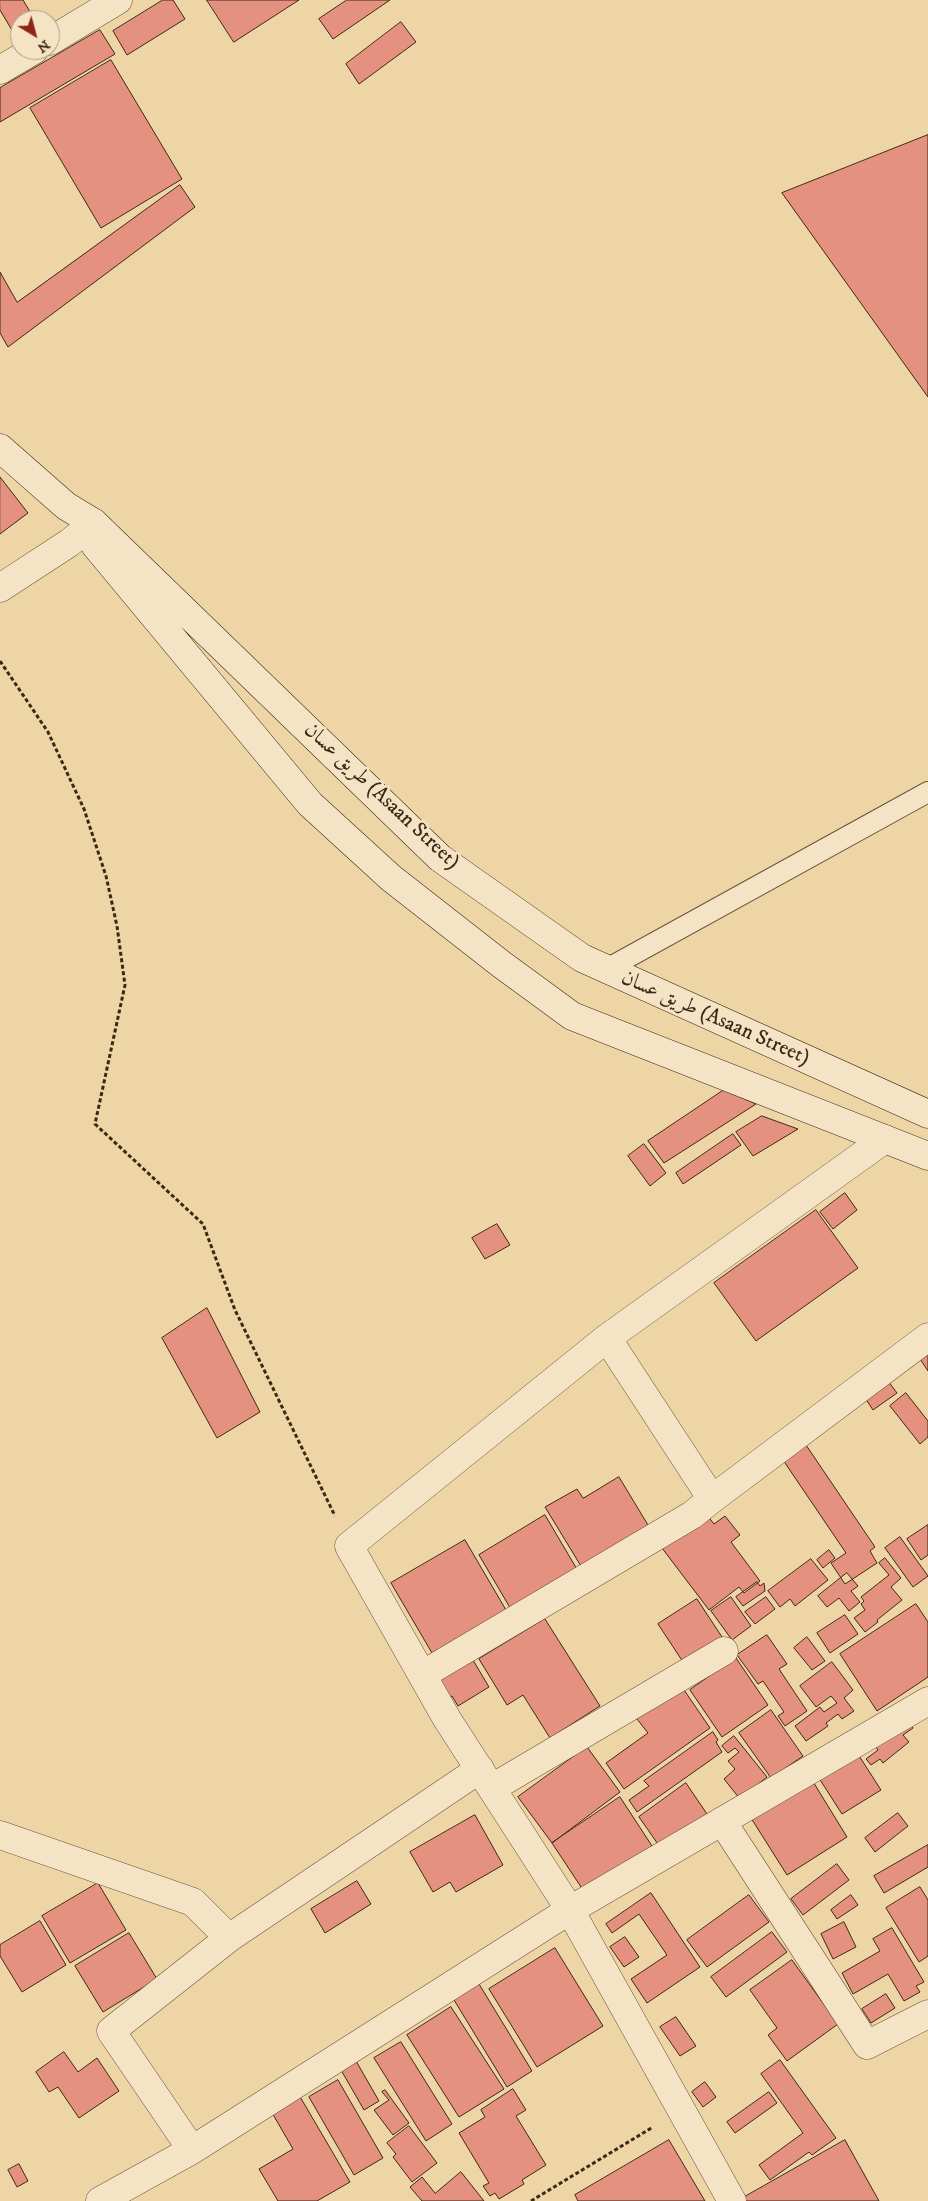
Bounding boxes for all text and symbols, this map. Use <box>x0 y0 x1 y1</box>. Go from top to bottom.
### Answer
north arrow <box>10 10 60 60</box>
text: N <box>33 36 53 57</box>
street label: طريق عسان (Asaan Street) <box>298 718 464 876</box>
street label: طريق عسان (Asaan Street) <box>617 966 813 1072</box>

